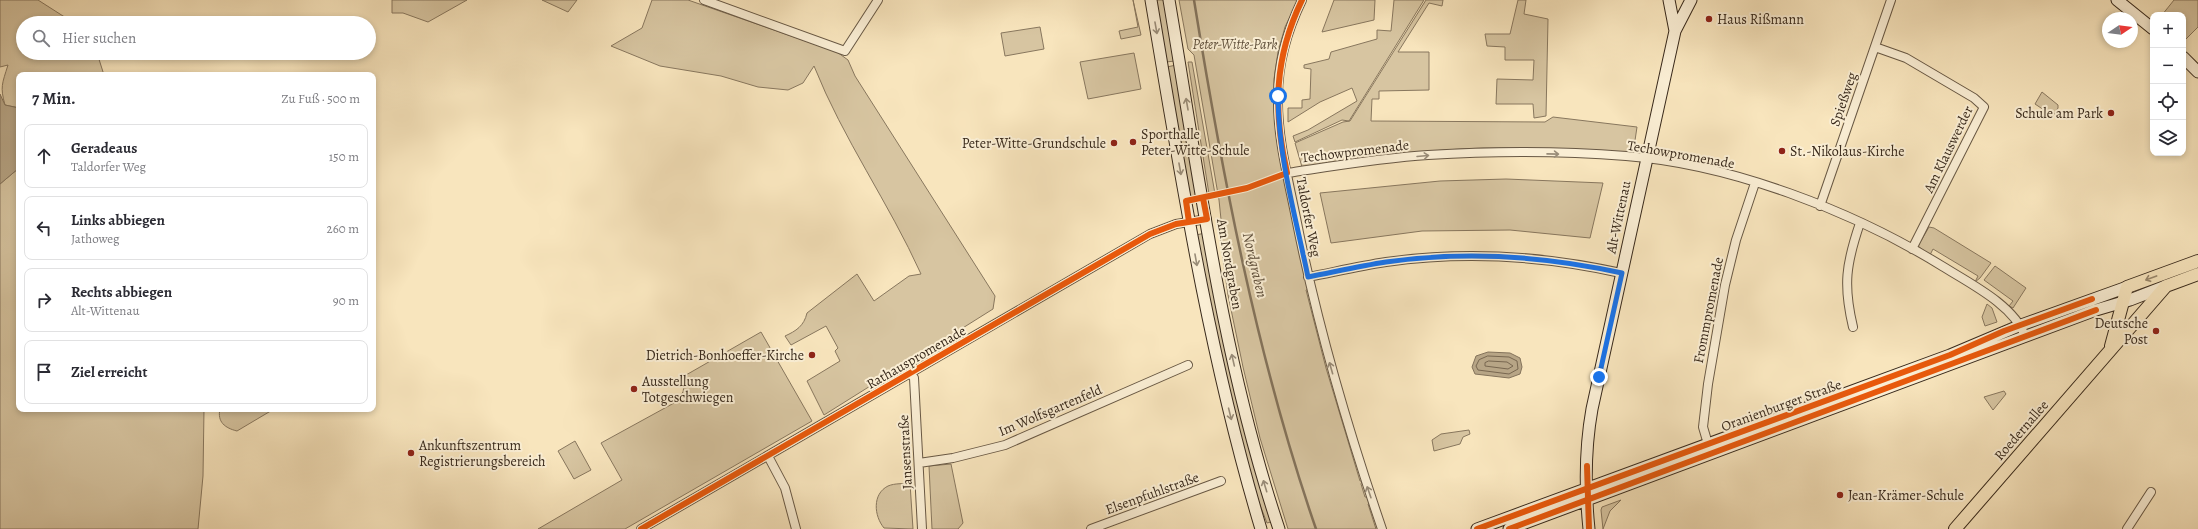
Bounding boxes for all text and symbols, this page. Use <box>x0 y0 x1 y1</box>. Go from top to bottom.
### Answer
place label: Haus Rißmann <box>1717 10 1804 29</box>
north arrow <box>2102 12 2138 48</box>
map controls <box>2150 12 2186 156</box>
button: + <box>2150 12 2186 48</box>
marker: Haus Rißmann <box>1704 14 1714 24</box>
search box <box>16 16 376 60</box>
one-way arrow <box>1152 21 1160 34</box>
icon: search <box>30 27 52 49</box>
text: Hier suchen <box>62 28 136 48</box>
park label: Peter-Witte-Park <box>1192 35 1278 54</box>
button: − <box>2150 48 2186 84</box>
street label: Spießweg <box>1825 70 1862 129</box>
button: locate <box>2150 84 2186 120</box>
text: 7 Min. <box>32 87 76 110</box>
route start <box>1269 87 1287 105</box>
text: Zu Fuß · 500 m <box>281 90 360 107</box>
one-way arrow <box>1183 98 1191 111</box>
street label: Am Klauswerder <box>1919 102 1978 197</box>
place label: Schule am Park <box>2015 104 2103 123</box>
marker: Schule am Park <box>2106 108 2116 118</box>
button: layers <box>2150 120 2186 156</box>
place label: Sporthalle Peter-Witte-Schule <box>1141 125 1250 160</box>
place label: Peter-Witte-Grundschule <box>962 134 1106 153</box>
street label: Techowpromenade <box>1300 135 1410 168</box>
street label: Techowpromenade <box>1626 136 1736 173</box>
marker: Sporthalle Peter-Witte-Schule <box>1128 137 1138 147</box>
text: Geradeaus <box>71 138 137 158</box>
marker: Peter-Witte-Grundschule <box>1109 138 1119 148</box>
place label: St.-Nikolaus-Kirche <box>1790 142 1904 161</box>
icon: ahead <box>33 145 55 167</box>
marker: St.-Nikolaus-Kirche <box>1777 146 1787 156</box>
text: 150 m <box>329 148 359 165</box>
one-way arrow <box>1546 150 1559 158</box>
one-way arrow <box>1416 152 1429 159</box>
text: Taldorfer Weg <box>71 158 146 175</box>
one-way arrow <box>1176 162 1184 175</box>
street label: Taldorfer Weg <box>1291 176 1326 258</box>
street label: Alt-Wittenau <box>1601 179 1636 256</box>
text: Links abbiegen <box>71 210 165 230</box>
street label: Am Nordgraben <box>1212 216 1247 311</box>
icon: left <box>33 217 55 239</box>
text: 260 m <box>326 220 359 237</box>
text: Jathoweg <box>71 230 120 247</box>
water label: Nordgraben <box>1238 230 1272 300</box>
one-way arrow <box>1192 253 1200 266</box>
street label: Frommpromenade <box>1689 255 1728 365</box>
one-way arrow <box>2146 275 2158 283</box>
text: Rechts abbiegen <box>71 282 172 302</box>
icon: right <box>33 289 55 311</box>
text: 90 m <box>333 292 359 309</box>
text: Alt-Wittenau <box>71 302 140 319</box>
place label: Deutsche Post <box>2094 314 2148 349</box>
street label: Rathauspromenade <box>863 321 970 394</box>
marker: Deutsche Post <box>2151 326 2161 336</box>
place label: Dietrich-Bonhoeffer-Kirche <box>646 346 804 365</box>
marker: Dietrich-Bonhoeffer-Kirche <box>807 350 817 360</box>
one-way arrow <box>1228 354 1236 367</box>
icon: arrive <box>33 361 55 383</box>
text: Ziel erreicht <box>71 362 147 382</box>
one-way arrow <box>1327 362 1334 375</box>
route end <box>1590 368 1608 386</box>
place label: Ausstellung Totgeschwiegen <box>641 372 734 407</box>
street label: Oranienburger Straße <box>1718 375 1844 436</box>
street label: Im Wolfsgartenfeld <box>995 380 1105 441</box>
marker: Ausstellung Totgeschwiegen <box>629 384 639 394</box>
street label: Roedernallee <box>1990 396 2053 465</box>
one-way arrow <box>1226 407 1234 420</box>
street label: Jansenstraße <box>894 414 917 490</box>
place label: Ankunftszentrum Registrierungsbereich <box>418 436 546 471</box>
marker: Ankunftszentrum Registrierungsbereich <box>406 448 416 458</box>
street label: Elsenpfuhlstraße <box>1103 468 1202 519</box>
one-way arrow <box>1261 480 1269 492</box>
place label: Jean-Krämer-Schule <box>1848 486 1964 505</box>
one-way arrow <box>1365 487 1373 499</box>
marker: Jean-Krämer-Schule <box>1835 490 1845 500</box>

